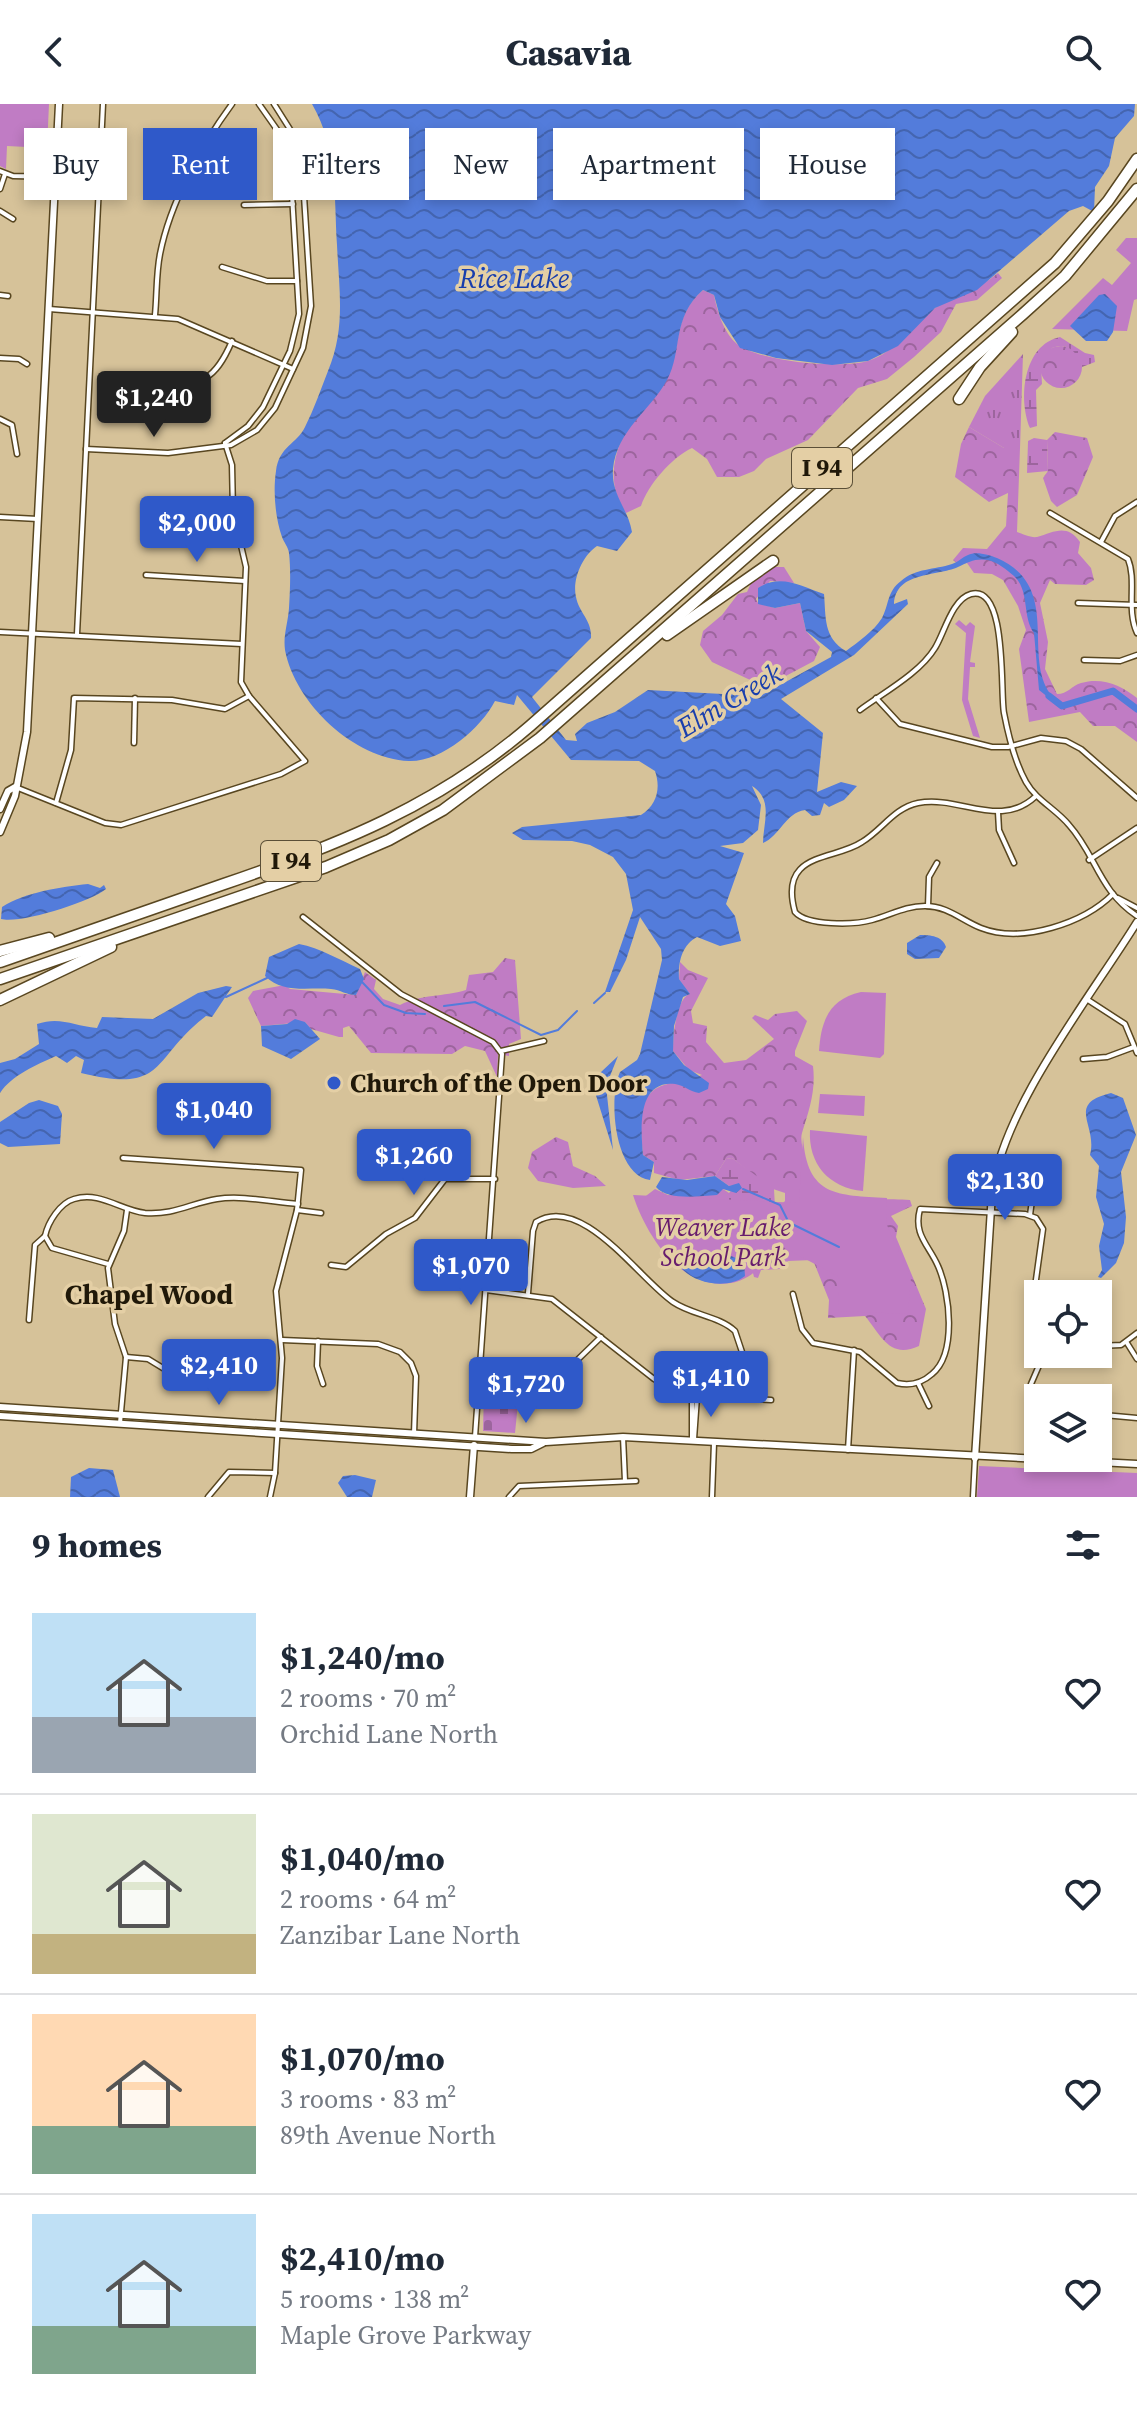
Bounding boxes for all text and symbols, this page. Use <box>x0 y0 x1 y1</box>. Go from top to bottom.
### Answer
text: Casavia <box>505 28 632 77</box>
icon: back <box>32 30 76 74</box>
icon: search <box>1061 30 1105 74</box>
chip: Buy <box>24 128 127 200</box>
chip: Rent <box>143 128 257 200</box>
chip: Filters <box>273 128 409 200</box>
chip: New <box>425 128 537 200</box>
chip: Apartment <box>553 128 744 200</box>
chip: House <box>760 128 895 200</box>
water label: Rice Lake <box>458 259 570 297</box>
pin: $1,240 <box>89 371 219 439</box>
text: $1,240 <box>115 379 193 415</box>
road number: I 94 <box>792 448 852 488</box>
pin: $2,000 <box>132 496 262 564</box>
text: $2,000 <box>158 504 236 540</box>
water label: Elm Creek <box>669 653 789 747</box>
road number: I 94 <box>261 841 321 881</box>
place label: Church of the Open Door <box>350 1065 648 1101</box>
marker: Church of the Open Door <box>325 1074 343 1092</box>
pin: $1,040 <box>149 1083 279 1151</box>
text: $1,040 <box>175 1091 253 1127</box>
pin: $1,260 <box>349 1129 479 1197</box>
text: $1,260 <box>375 1137 453 1173</box>
pin: $2,130 <box>940 1154 1070 1222</box>
text: $2,130 <box>966 1162 1044 1198</box>
park label: Weaver Lake School Park <box>655 1209 791 1275</box>
pin: $1,070 <box>406 1239 536 1307</box>
text: $1,070 <box>432 1247 510 1283</box>
district label: Chapel Wood <box>65 1275 234 1313</box>
map controls <box>1024 1280 1112 1472</box>
button: locate <box>1024 1280 1112 1368</box>
pin: $2,410 <box>154 1339 284 1407</box>
text: $2,410 <box>180 1347 258 1383</box>
pin: $1,410 <box>646 1351 776 1419</box>
pin: $1,720 <box>461 1357 591 1425</box>
text: $1,410 <box>672 1359 750 1395</box>
text: $1,720 <box>487 1365 565 1401</box>
button: layers <box>1024 1384 1112 1472</box>
text: 9 homes <box>32 1522 162 1568</box>
icon: filters <box>1061 1523 1105 1567</box>
text: $1,240/mo <box>280 1634 445 1680</box>
icon: home <box>96 1645 192 1741</box>
icon: heart <box>1061 1671 1105 1715</box>
text: 2 rooms · 70 m² <box>280 1680 456 1716</box>
text: Orchid Lane North <box>280 1716 498 1752</box>
text: $1,040/mo <box>280 1835 445 1881</box>
icon: home <box>96 1846 192 1942</box>
icon: heart <box>1061 1872 1105 1916</box>
text: 2 rooms · 64 m² <box>280 1881 456 1917</box>
text: Zanzibar Lane North <box>280 1917 520 1953</box>
text: $1,070/mo <box>280 2035 445 2081</box>
icon: home <box>96 2046 192 2142</box>
icon: heart <box>1061 2072 1105 2116</box>
text: 3 rooms · 83 m² <box>280 2081 456 2117</box>
text: 89th Avenue North <box>280 2117 496 2153</box>
text: $2,410/mo <box>280 2235 445 2281</box>
icon: home <box>96 2246 192 2342</box>
icon: heart <box>1061 2272 1105 2316</box>
text: 5 rooms · 138 m² <box>280 2281 469 2317</box>
text: Maple Grove Parkway <box>280 2317 531 2353</box>

